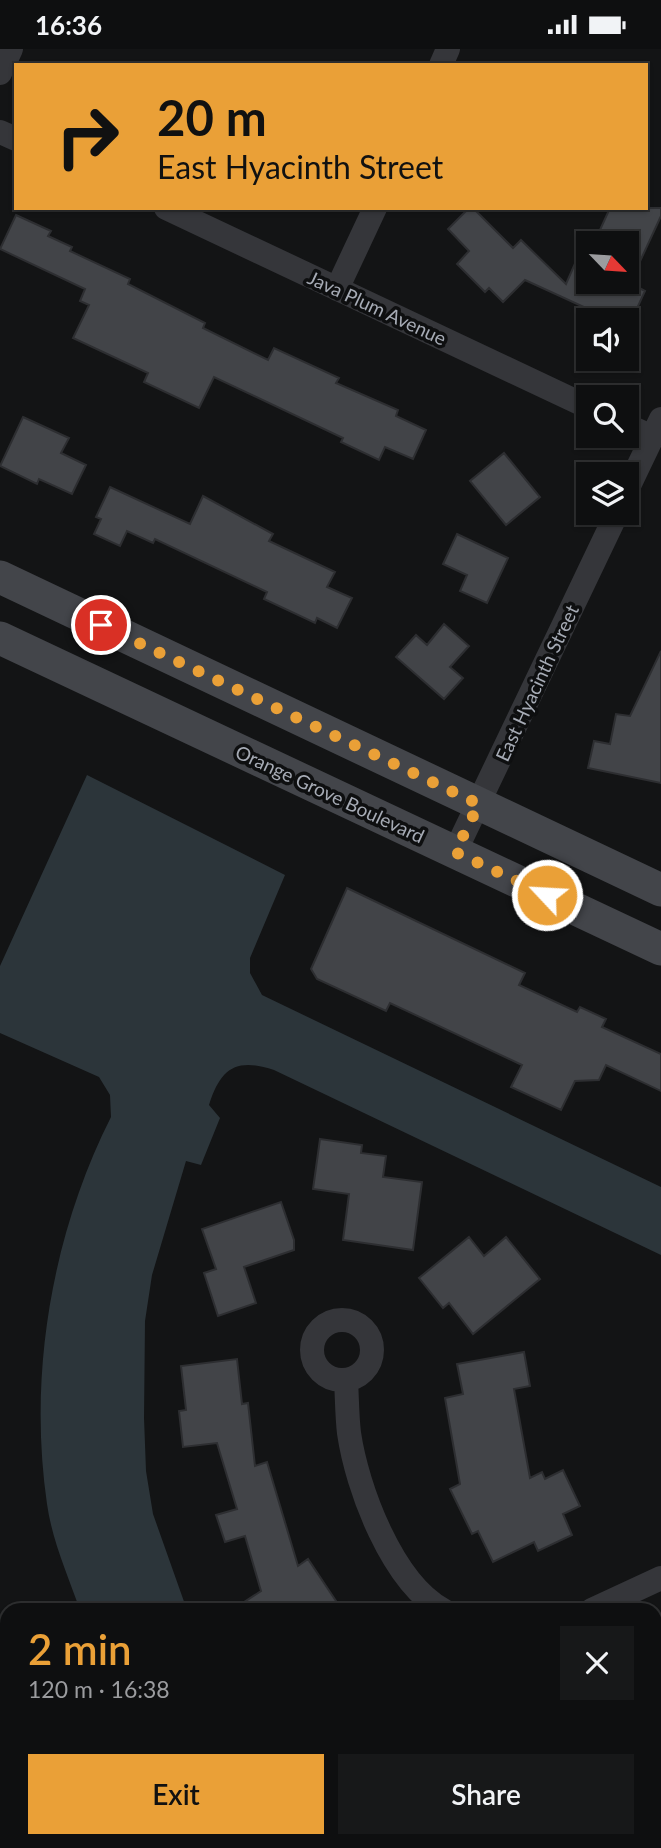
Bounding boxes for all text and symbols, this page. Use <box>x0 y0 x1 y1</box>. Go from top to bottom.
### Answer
text: 16:36 <box>35 9 102 41</box>
text: 20 m <box>157 88 267 146</box>
icon: right <box>42 91 133 182</box>
text: East Hyacinth Street <box>157 147 443 186</box>
north arrow <box>576 231 639 294</box>
map controls <box>576 231 639 525</box>
street label: Java Plum Avenue <box>304 265 450 350</box>
button: sound <box>576 308 639 371</box>
button: search <box>576 385 639 448</box>
button: layers <box>576 462 639 525</box>
pin <box>71 595 131 655</box>
street label: East Hyacinth Street <box>490 601 583 765</box>
icon: arrive <box>82 606 120 644</box>
street label: Orange Grove Boulevard <box>232 740 428 847</box>
position arrow <box>510 858 584 932</box>
text: 2 min <box>28 1624 132 1674</box>
button: close <box>560 1626 634 1700</box>
text: 120 m · 16:38 <box>28 1675 170 1703</box>
button: Exit <box>28 1754 324 1834</box>
button: Share <box>338 1754 634 1834</box>

